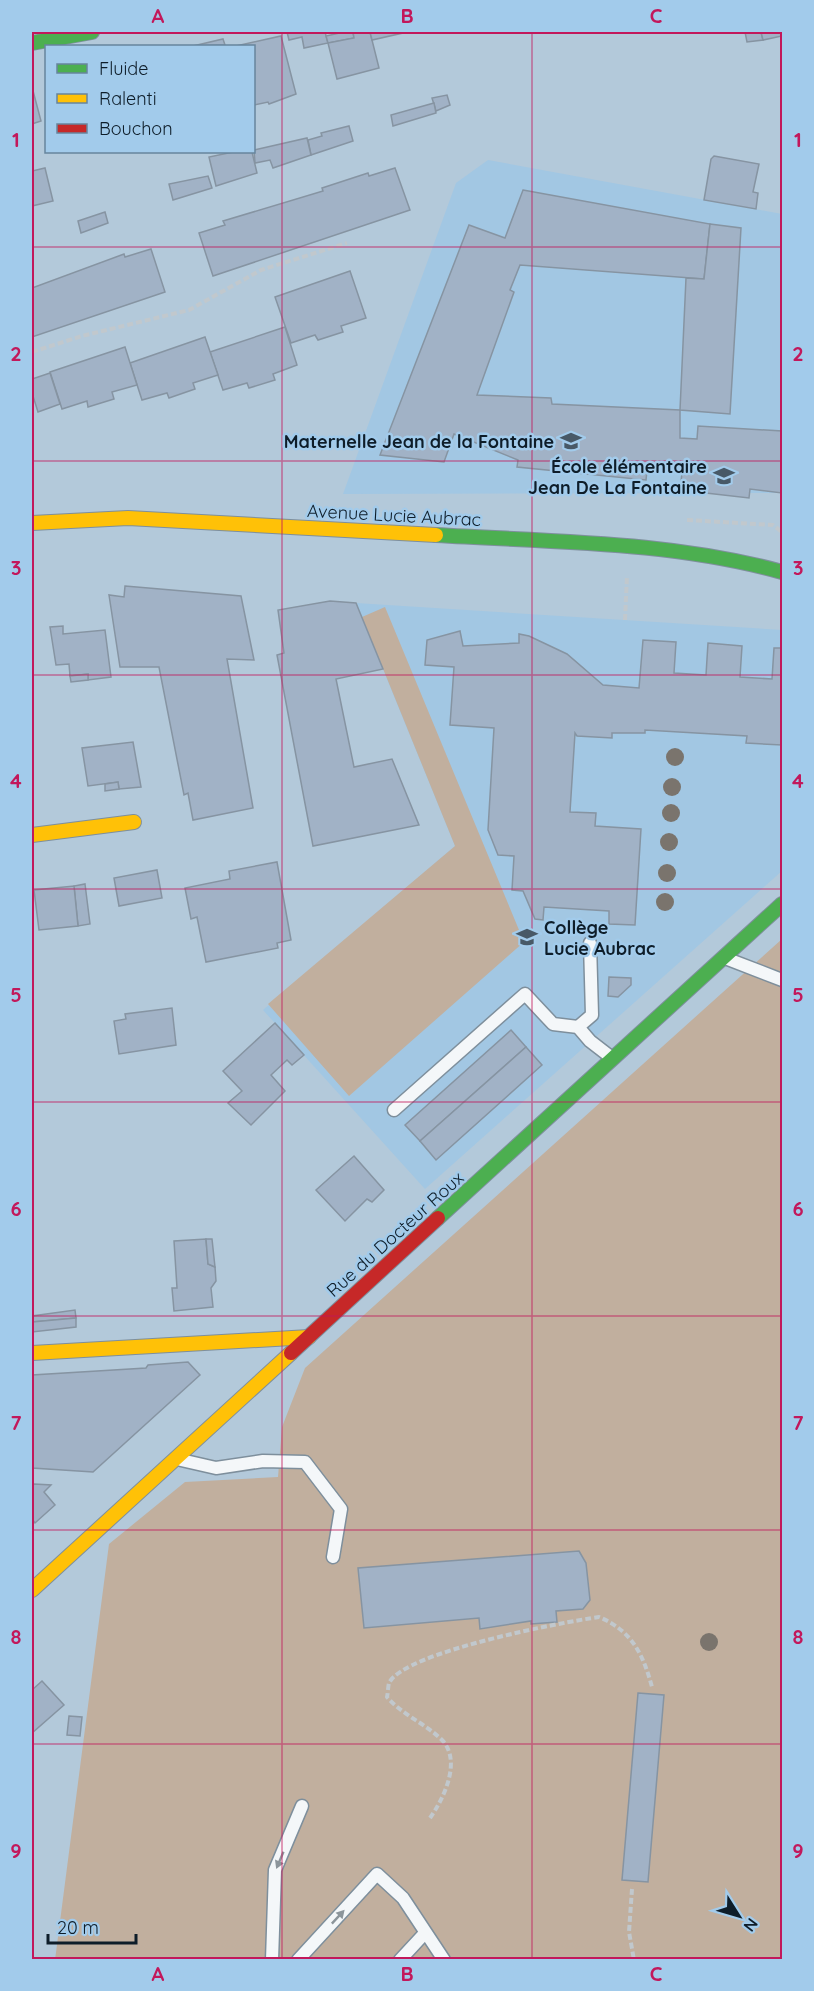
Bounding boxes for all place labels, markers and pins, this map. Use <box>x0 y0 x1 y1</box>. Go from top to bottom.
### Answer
school or university icon: Maternelle Jean de la Fontaine <box>559 429 583 453</box>
place label: Maternelle Jean de la Fontaine <box>284 430 554 453</box>
place label: École élémentaire Jean De La Fontaine <box>528 455 707 499</box>
school or university icon: École élémentaire Jean De La Fontaine <box>712 464 736 488</box>
place label: Collège Lucie Aubrac <box>544 916 655 960</box>
school or university icon: Collège Lucie Aubrac <box>515 925 539 949</box>

